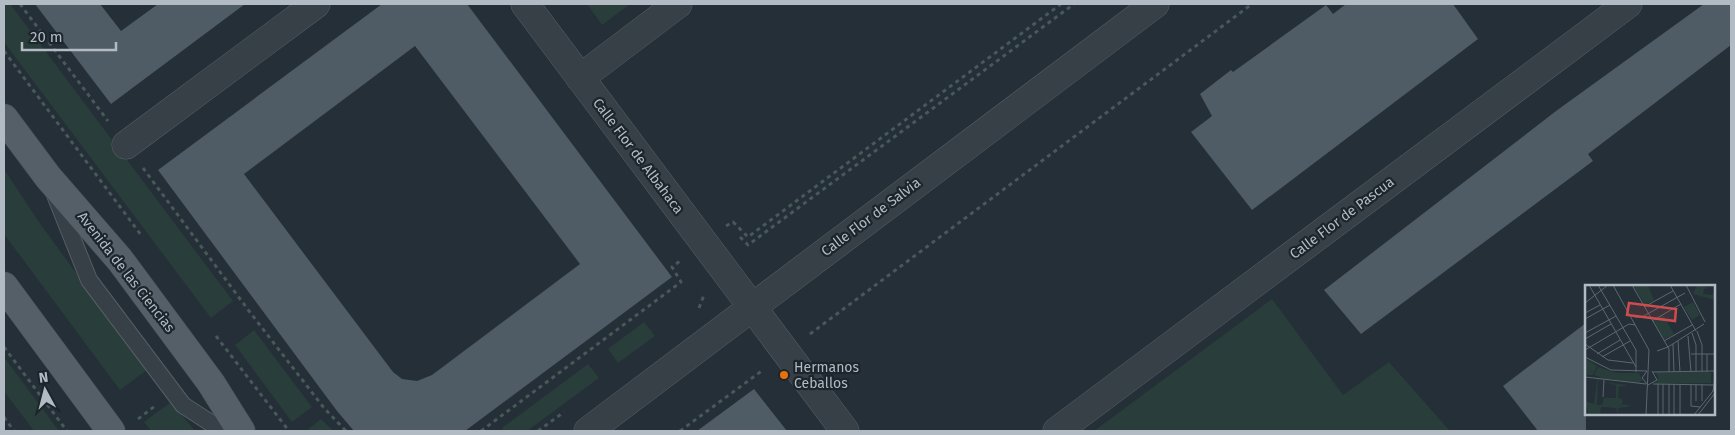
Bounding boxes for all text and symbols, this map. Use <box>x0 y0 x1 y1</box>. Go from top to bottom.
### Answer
scale bar <box>22 20 116 52</box>
text: 20 m <box>30 28 63 46</box>
street label: Calle Flor de Albahaca <box>589 95 687 217</box>
street label: Calle Flor de Pascua <box>1287 173 1397 263</box>
street label: Calle Flor de Salvia <box>818 174 924 260</box>
street label: Avenida de las Ciencias <box>74 208 179 336</box>
inset map <box>1585 285 1715 415</box>
place label: Hermanos Ceballos <box>794 359 860 392</box>
north arrow <box>20 365 70 415</box>
text: N <box>38 369 49 387</box>
marker: Hermanos Ceballos <box>778 369 790 381</box>

